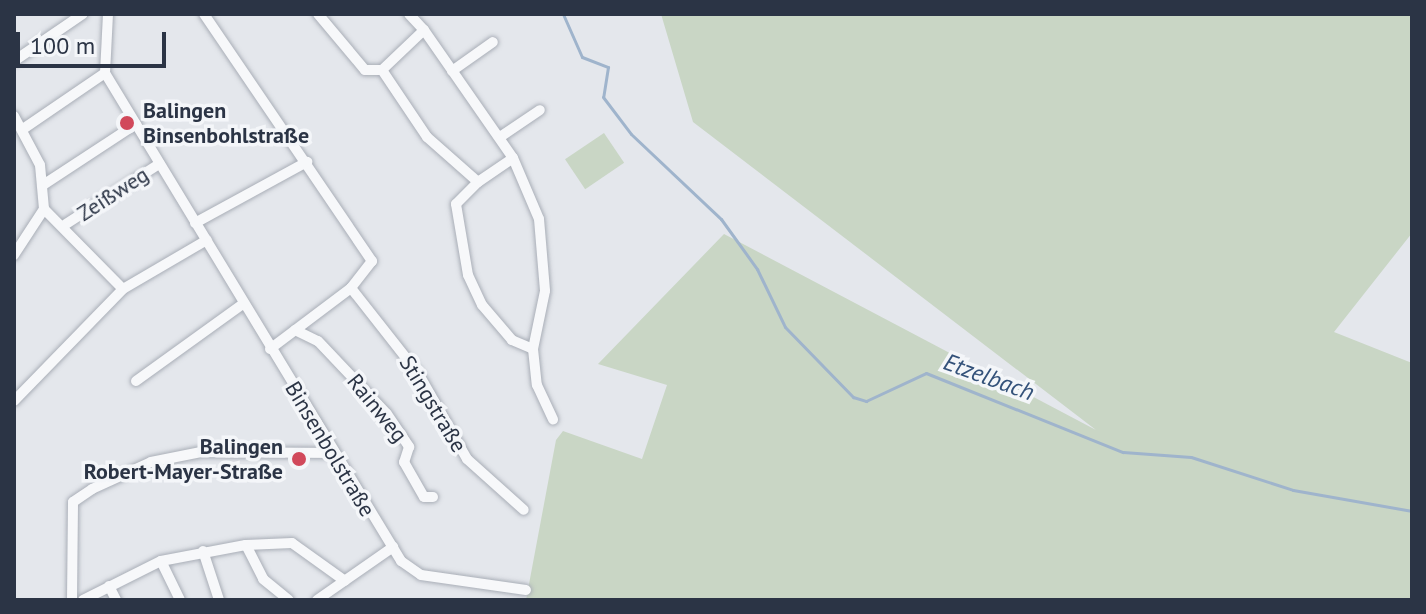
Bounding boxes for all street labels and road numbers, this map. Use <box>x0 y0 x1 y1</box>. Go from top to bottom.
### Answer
street label: Zeißweg <box>72 161 154 227</box>
street label: Stingstraße <box>394 351 472 457</box>
street label: Rainweg <box>341 368 413 448</box>
street label: Binsenbolstraße <box>279 377 381 521</box>

